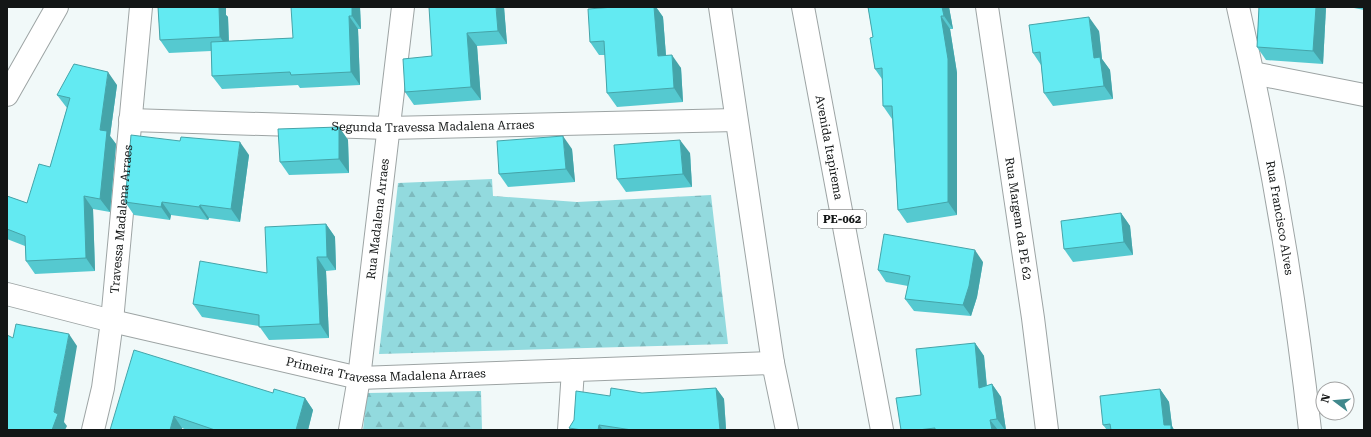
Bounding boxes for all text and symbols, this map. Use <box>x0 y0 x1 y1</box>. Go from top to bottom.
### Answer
street label: Avenida Itapirema <box>813 94 846 202</box>
street label: Segunda Travessa Madalena Arraes <box>331 118 535 135</box>
street label: Travessa Madalena Arraes <box>108 144 135 294</box>
street label: Rua Margem da PE 62 <box>1002 156 1034 281</box>
street label: Rua Madalena Arraes <box>364 157 392 280</box>
street label: Rua Francisco Alves <box>1263 159 1296 276</box>
road number: PE-062 <box>818 210 866 228</box>
street label: Primeira Travessa Madalena Arraes <box>285 354 486 386</box>
north arrow <box>1315 381 1355 421</box>
text: N <box>1318 392 1333 404</box>

